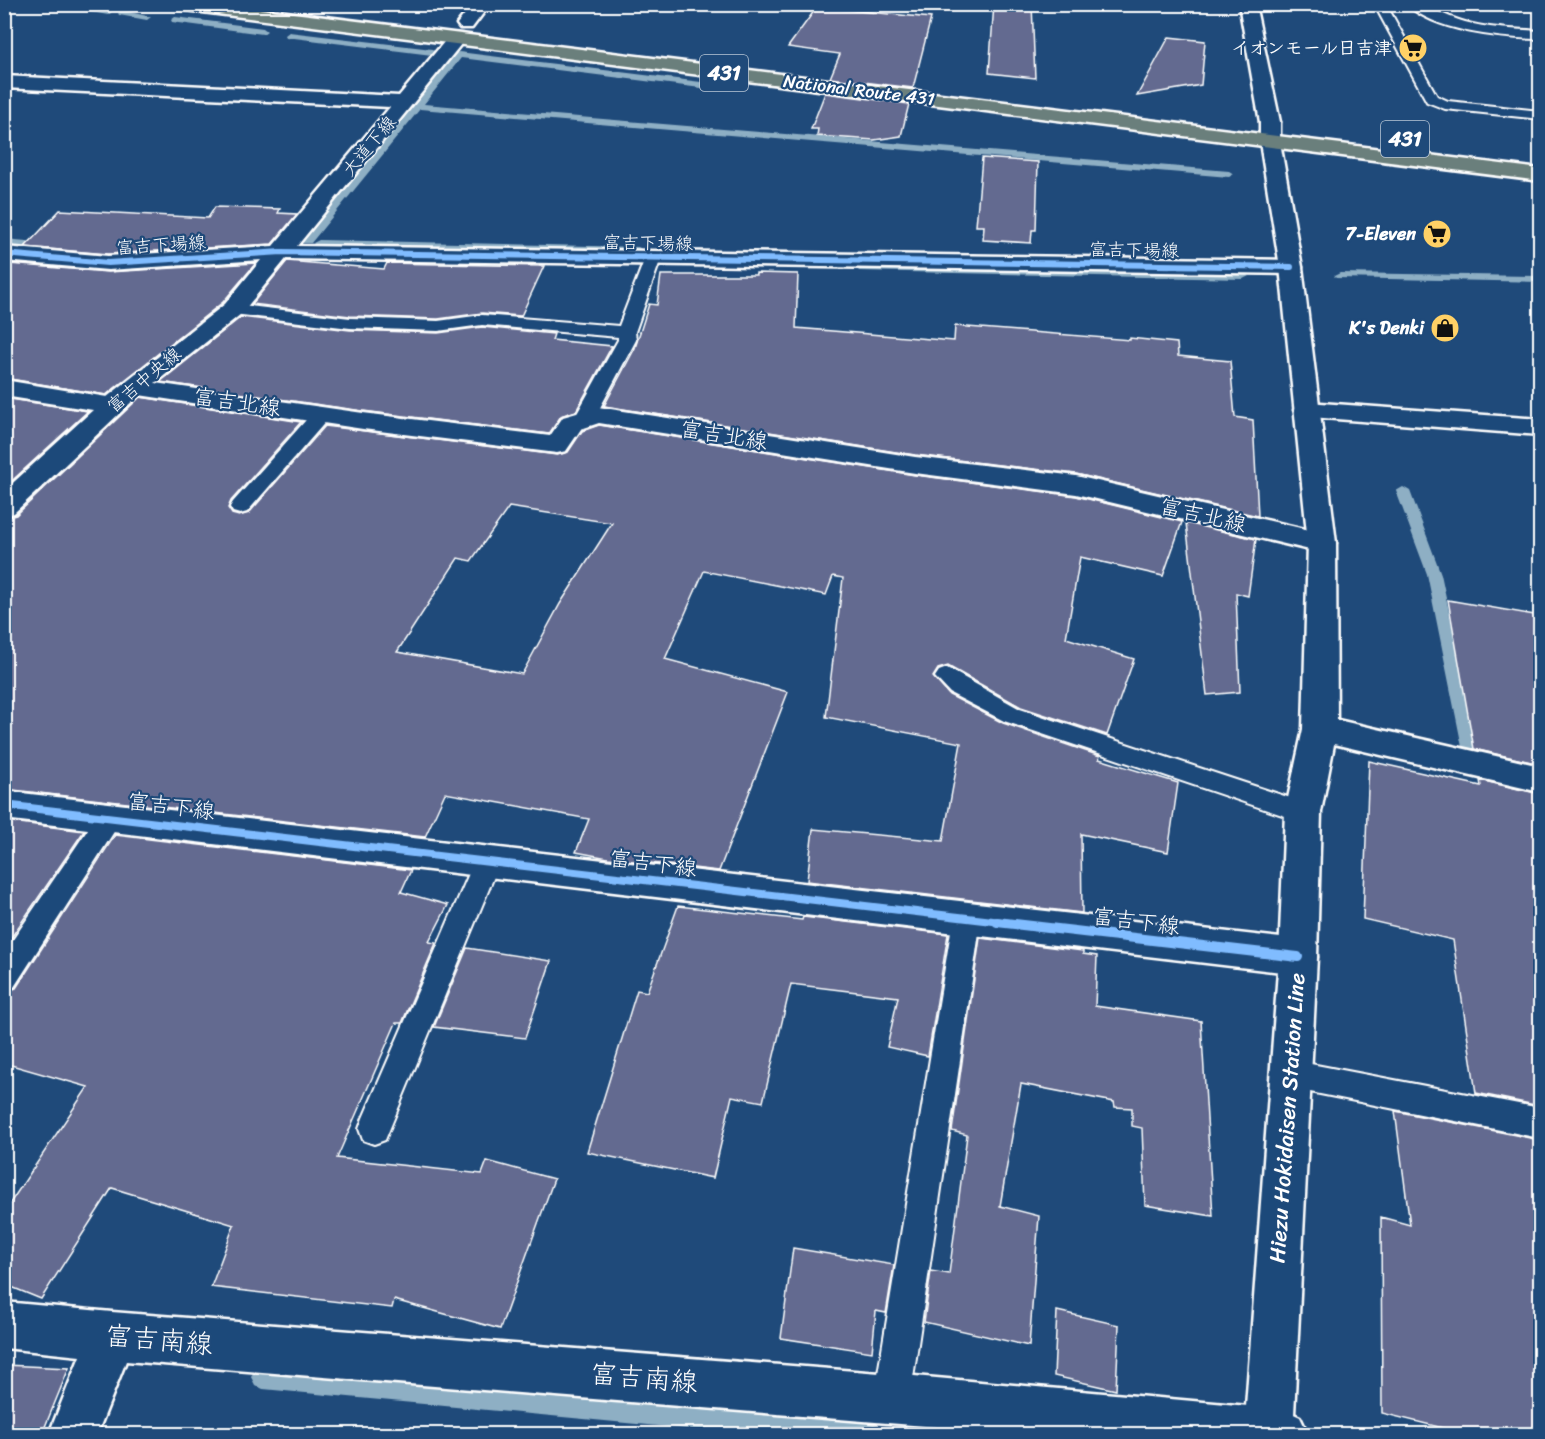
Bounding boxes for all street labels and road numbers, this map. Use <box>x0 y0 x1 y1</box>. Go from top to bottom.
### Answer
road number: 431 <box>700 55 748 91</box>
street label: National Route 431 <box>782 65 937 115</box>
street label: 大道下線 <box>334 108 404 184</box>
road number: 431 <box>1381 121 1429 157</box>
street label: 富吉下場線 <box>115 226 207 264</box>
street label: 富吉下場線 <box>603 226 693 260</box>
street label: 富吉下場線 <box>1089 233 1179 267</box>
street label: 富吉中央線 <box>99 339 189 421</box>
street label: 富吉北線 <box>191 377 283 427</box>
street label: 富吉北線 <box>677 409 771 461</box>
street label: 富吉北線 <box>1156 486 1250 544</box>
street label: 富吉下線 <box>125 781 217 831</box>
street label: 富吉下線 <box>607 838 699 888</box>
street label: 富吉下線 <box>1090 896 1182 946</box>
street label: Hiezu Hokidaisen Station Line <box>1257 972 1317 1264</box>
street label: 富吉南線 <box>103 1311 215 1369</box>
street label: 富吉南線 <box>588 1349 700 1407</box>

